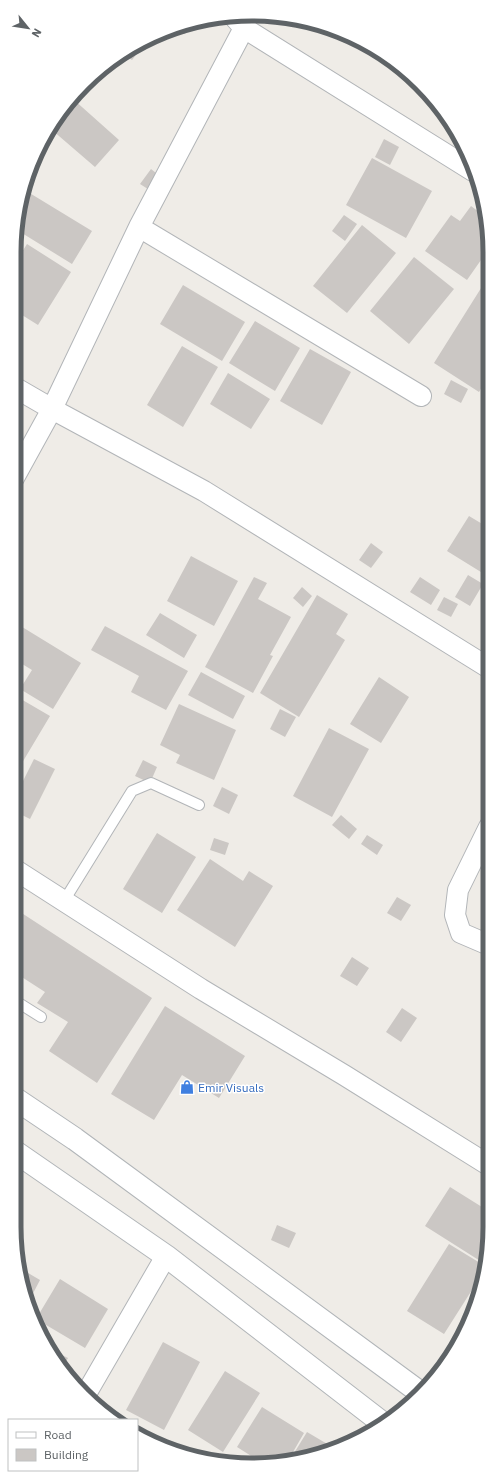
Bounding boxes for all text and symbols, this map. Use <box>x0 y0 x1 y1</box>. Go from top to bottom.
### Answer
north arrow <box>8 8 48 48</box>
text: N <box>29 26 45 40</box>
shop icon: Emir Visuals <box>179 1079 195 1095</box>
place label: Emir Visuals <box>198 1080 264 1095</box>
legend <box>8 1419 138 1471</box>
text: Road <box>44 1427 72 1442</box>
text: Building <box>44 1447 89 1462</box>

